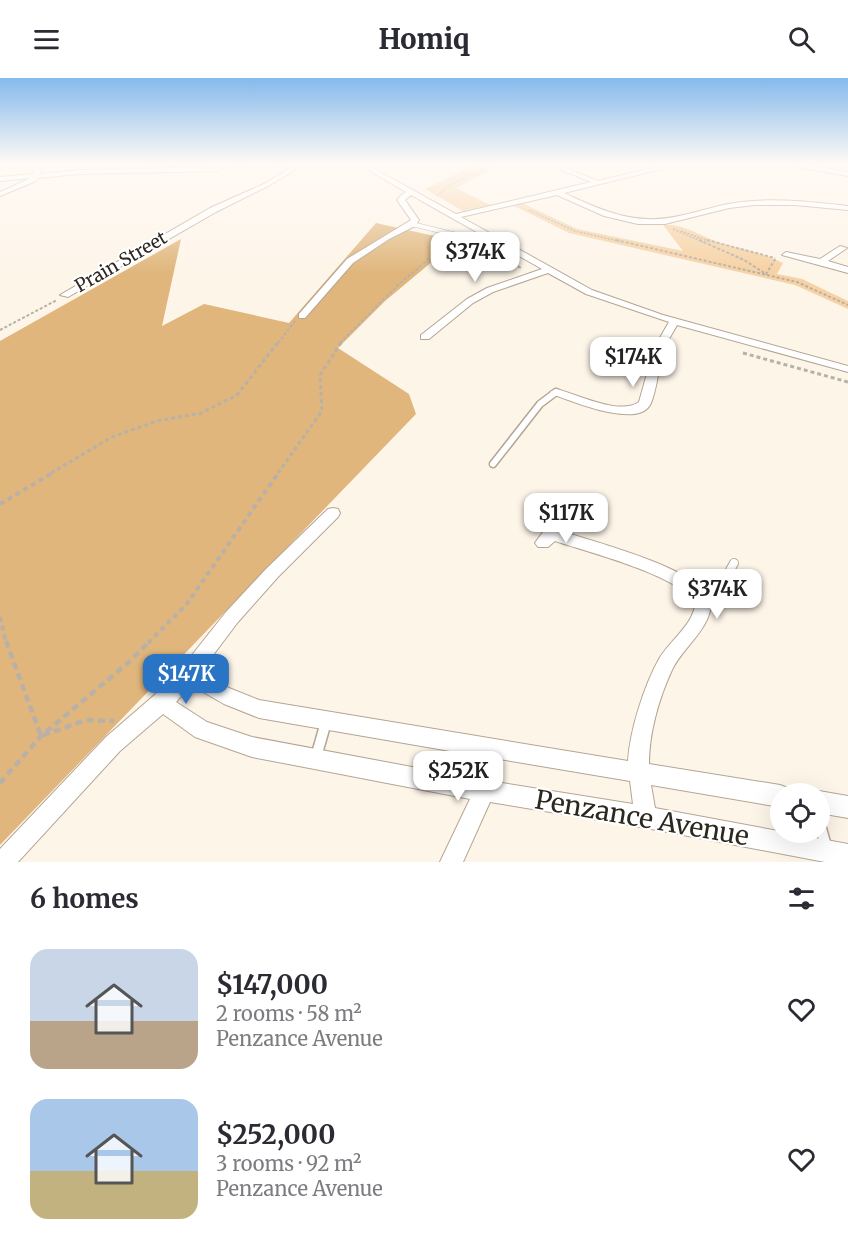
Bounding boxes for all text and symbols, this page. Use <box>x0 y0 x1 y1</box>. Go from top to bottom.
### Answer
text: Homiq <box>378 22 470 56</box>
icon: menu <box>30 23 63 56</box>
icon: search <box>785 23 818 56</box>
street label: Prain Street <box>71 226 171 297</box>
pin: $374K <box>433 232 517 283</box>
text: $374K <box>445 239 505 264</box>
pin: $174K <box>591 337 675 388</box>
text: $174K <box>604 344 662 369</box>
pin: $117K <box>524 493 608 544</box>
text: $117K <box>538 500 594 525</box>
pin: $374K <box>675 569 759 620</box>
text: $374K <box>687 576 747 601</box>
pin: $147K <box>144 654 228 705</box>
text: $147K <box>157 661 215 686</box>
pin: $252K <box>416 751 500 802</box>
text: $252K <box>427 758 489 783</box>
street label: Penzance Avenue <box>532 782 752 853</box>
map controls <box>770 783 830 843</box>
button: locate <box>770 783 830 843</box>
text: 6 homes <box>30 882 139 915</box>
icon: filters <box>785 882 818 915</box>
text: $147,000 <box>216 968 328 1001</box>
icon: home <box>78 973 150 1045</box>
icon: heart <box>785 993 818 1026</box>
text: 2 rooms · 58 m² <box>216 1001 362 1026</box>
text: Penzance Avenue <box>216 1026 383 1051</box>
text: $252,000 <box>216 1118 335 1151</box>
icon: home <box>78 1123 150 1195</box>
icon: heart <box>785 1143 818 1176</box>
text: 3 rooms · 92 m² <box>216 1151 362 1176</box>
text: Penzance Avenue <box>216 1176 383 1201</box>

